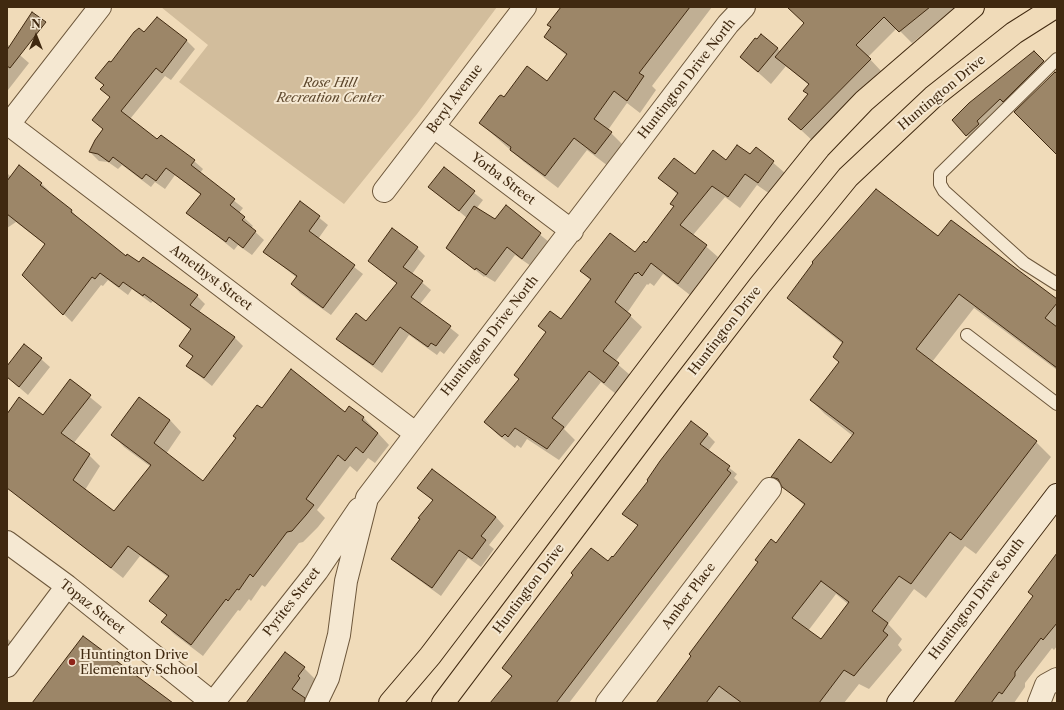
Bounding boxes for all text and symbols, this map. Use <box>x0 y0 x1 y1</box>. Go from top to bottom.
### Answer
north arrow <box>16 16 56 56</box>
street label: Huntington Drive North <box>635 16 739 142</box>
text: N <box>31 17 41 31</box>
street label: Huntington Drive <box>895 52 989 134</box>
street label: Beryl Avenue <box>424 61 486 137</box>
park label: Rose Hill Recreation Center <box>276 75 384 106</box>
street label: Yorba Street <box>468 150 538 208</box>
street label: Amethyst Street <box>167 242 255 314</box>
street label: Huntington Drive North <box>438 273 542 399</box>
street label: Huntington Drive <box>685 283 765 379</box>
street label: Huntington Drive South <box>926 535 1028 663</box>
street label: Huntington Drive <box>490 541 568 637</box>
street label: Amber Place <box>659 560 719 632</box>
street label: Pyrites Street <box>260 564 324 640</box>
street label: Topaz Street <box>56 577 128 637</box>
place label: Huntington Drive Elementary School <box>80 647 198 678</box>
marker: Huntington Drive Elementary School <box>67 657 77 667</box>

